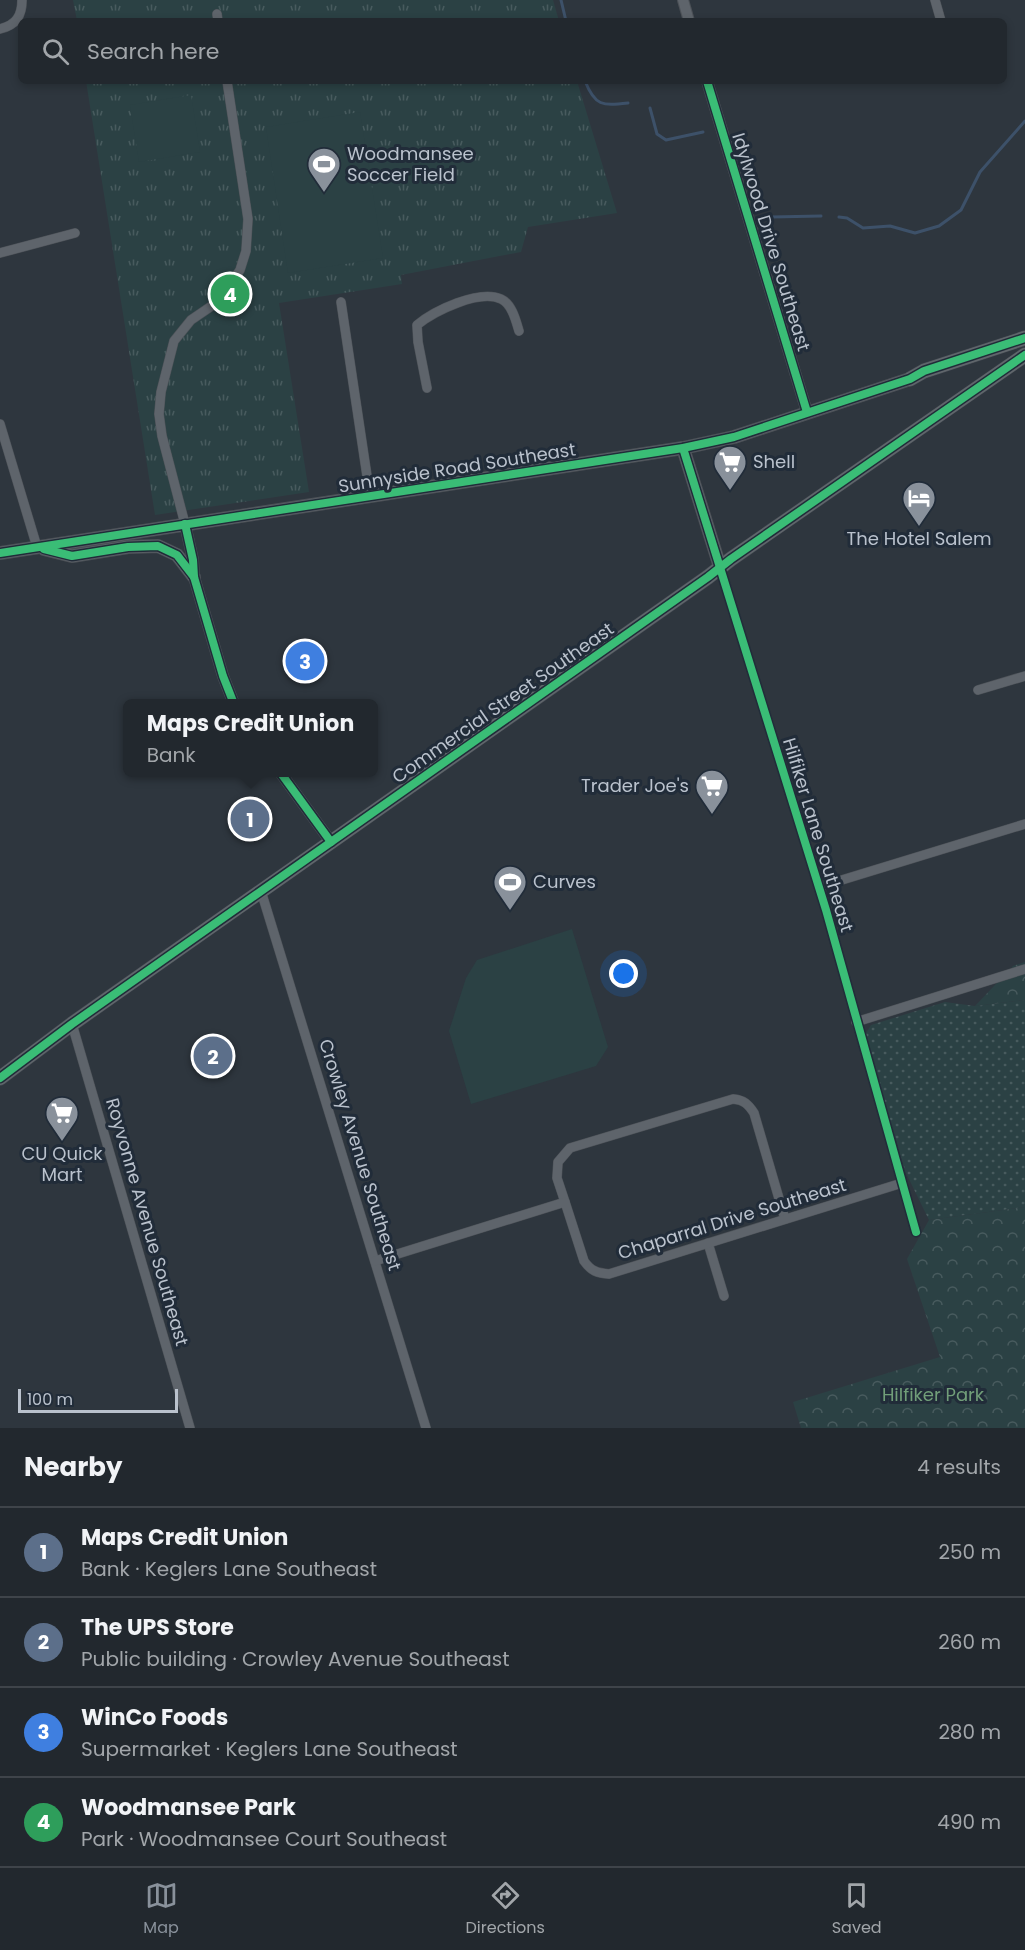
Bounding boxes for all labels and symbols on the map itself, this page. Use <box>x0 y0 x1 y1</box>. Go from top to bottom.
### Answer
street label: Idylwood Drive Southeast <box>726 130 817 354</box>
place label: Woodmansee Soccer Field <box>347 141 474 187</box>
sports icon: Woodmansee Soccer Field <box>306 146 342 193</box>
pin: 4 <box>210 272 250 316</box>
street label: Sunnyside Road Southeast <box>337 436 577 499</box>
supermarket icon: Shell <box>712 444 748 491</box>
place label: Shell <box>753 449 795 474</box>
hotel icon: The Hotel Salem <box>901 480 937 527</box>
place label: The Hotel Salem <box>846 526 992 551</box>
street label: Commercial Street Southeast <box>387 616 619 789</box>
pin: 3 <box>286 638 324 684</box>
street label: Hilfiker Lane Southeast <box>777 735 860 935</box>
supermarket icon: Trader Joe's <box>694 768 730 815</box>
place label: Trader Joe's <box>581 773 689 798</box>
pin: 1 <box>230 796 270 842</box>
sports icon: Curves <box>492 864 528 911</box>
place label: Curves <box>533 869 596 894</box>
your location <box>609 959 638 988</box>
pin: 2 <box>194 1034 232 1078</box>
street label: Crowley Avenue Southeast <box>313 1036 408 1274</box>
supermarket icon: CU Quick Mart <box>44 1095 80 1142</box>
street label: Royvonne Avenue Southeast <box>100 1095 195 1349</box>
place label: CU Quick Mart <box>21 1141 103 1187</box>
street label: Chaparral Drive Southeast <box>615 1172 849 1265</box>
park label: Hilfiker Park <box>882 1382 985 1407</box>
scale bar <box>18 1386 178 1414</box>

